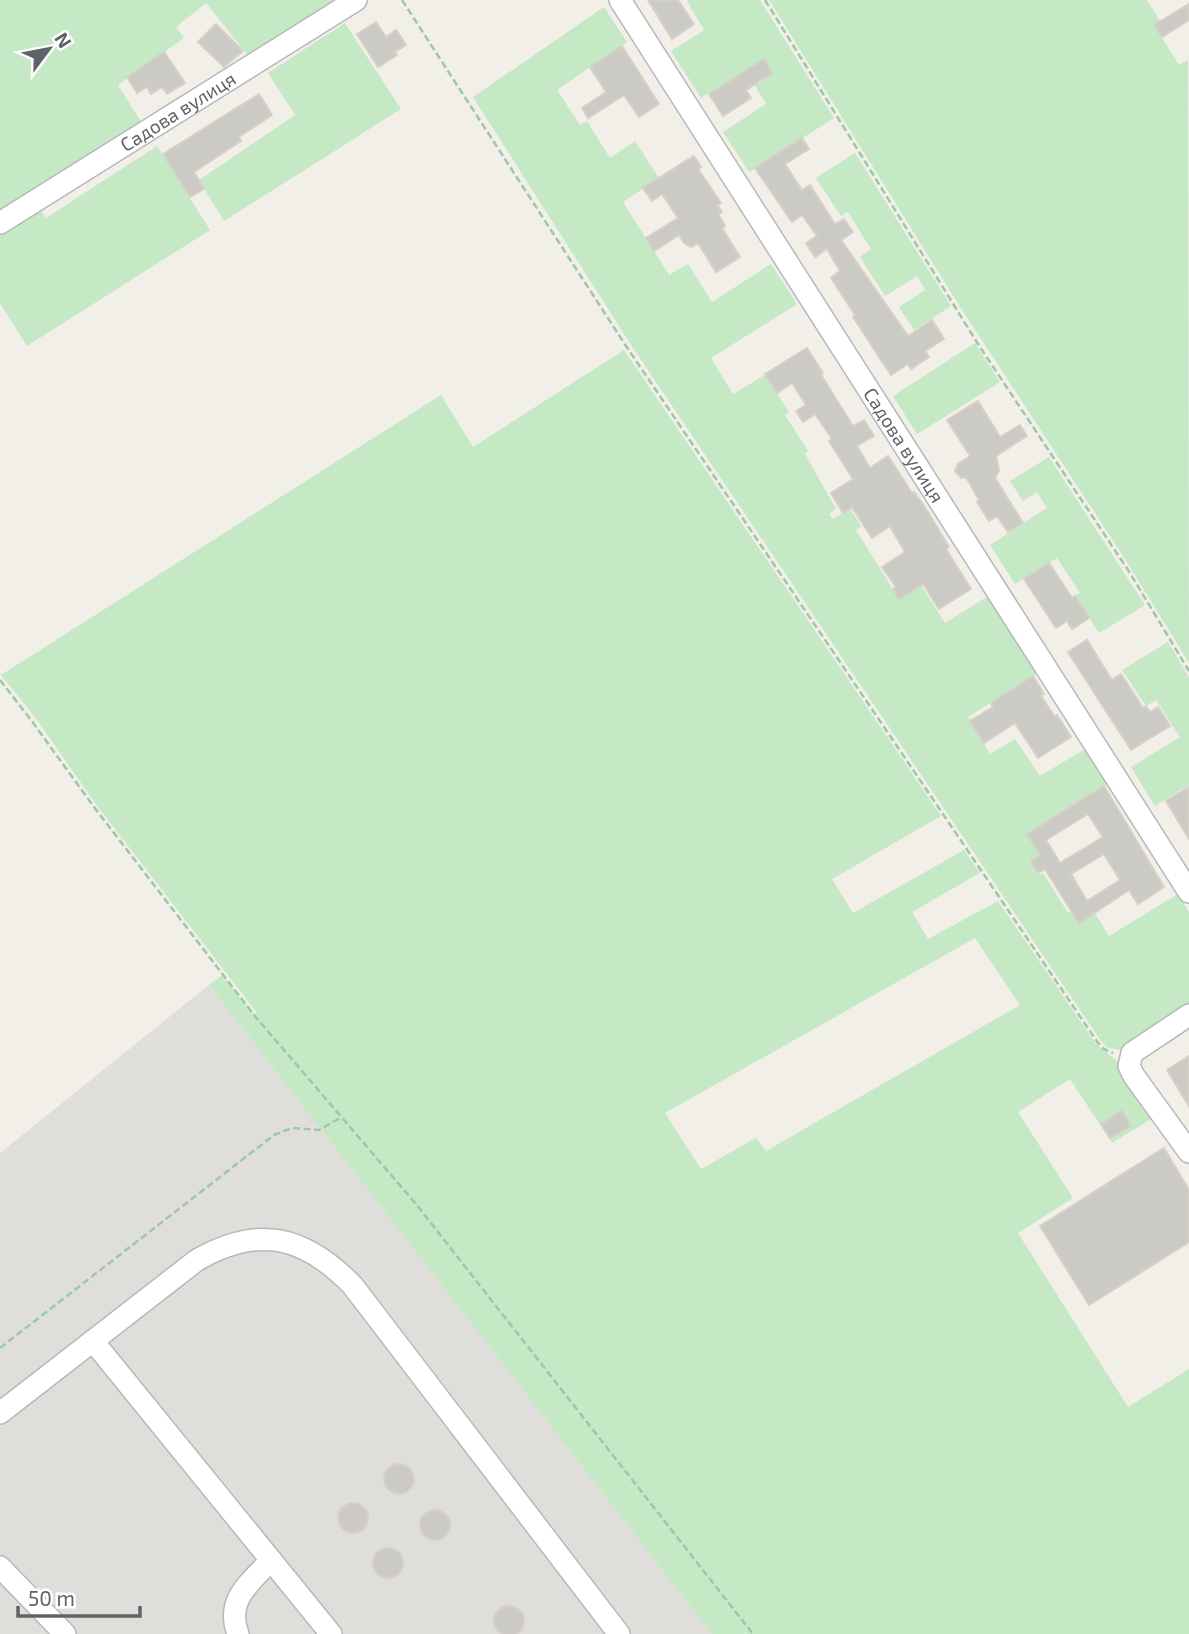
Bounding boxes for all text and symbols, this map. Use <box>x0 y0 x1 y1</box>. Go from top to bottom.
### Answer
north arrow <box>14 14 84 84</box>
text: N <box>50 28 77 52</box>
street label: Садова вулиця <box>116 66 240 156</box>
street label: Садова вулиця <box>859 383 950 507</box>
scale bar <box>18 1574 140 1618</box>
text: 50 m <box>28 1585 75 1610</box>

